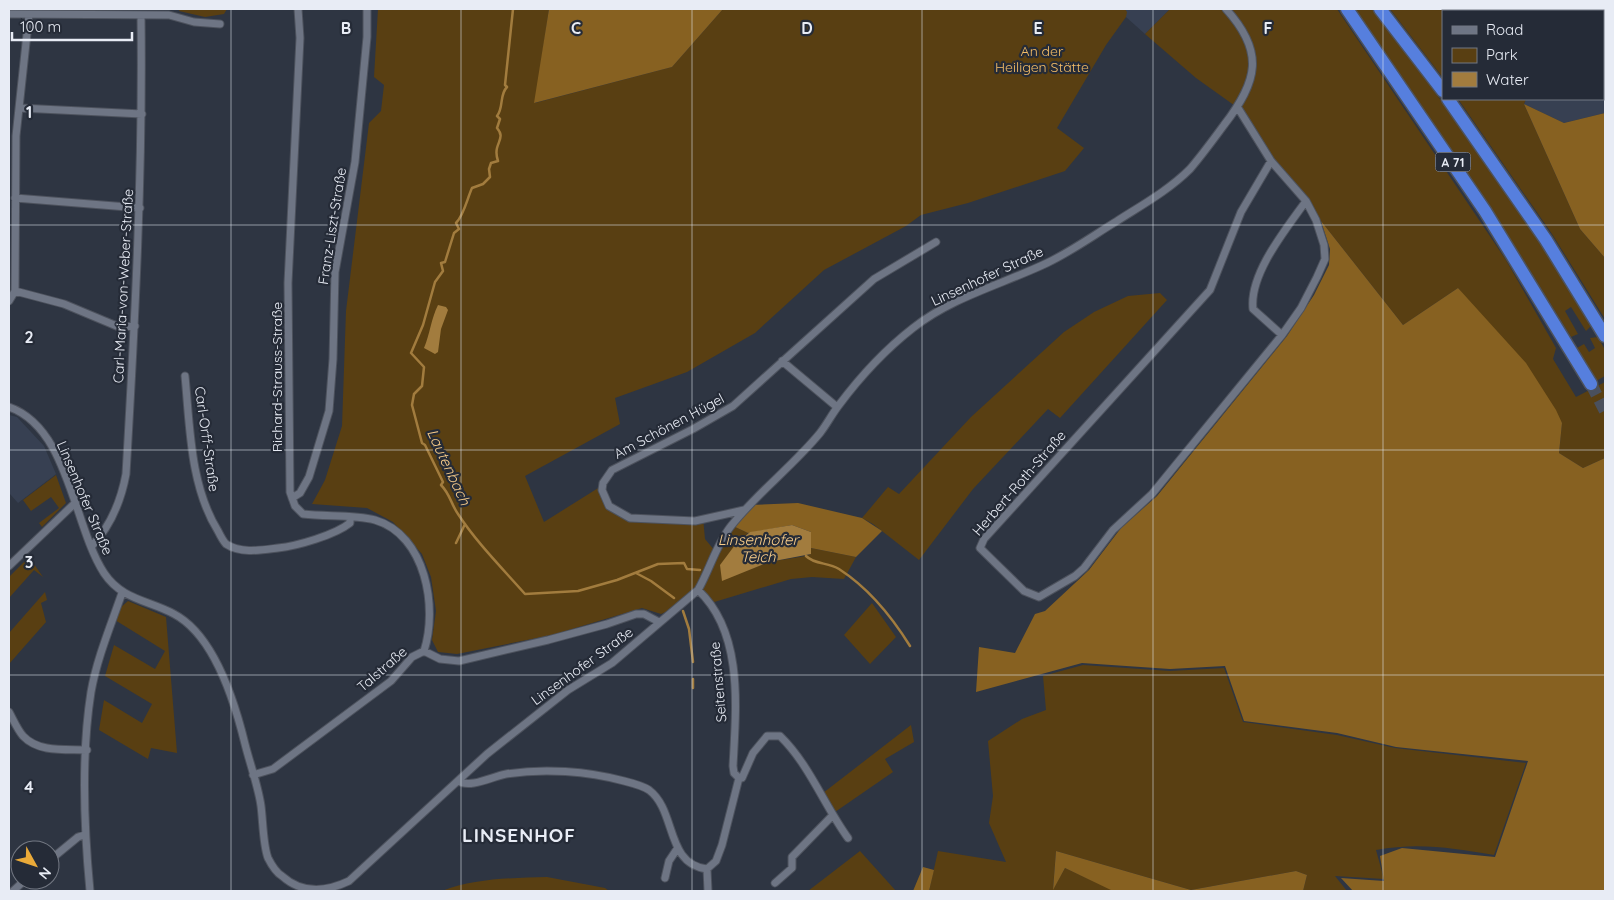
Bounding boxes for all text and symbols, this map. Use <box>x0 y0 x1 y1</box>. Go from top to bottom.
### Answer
scale bar <box>12 10 132 42</box>
legend <box>1442 10 1604 100</box>
text: 100 m <box>20 17 61 36</box>
text: B <box>341 18 351 38</box>
text: C <box>571 18 581 38</box>
text: D <box>801 18 813 38</box>
text: E <box>1033 18 1043 38</box>
text: F <box>1264 18 1273 38</box>
text: Road <box>1486 20 1523 39</box>
park label: An der Heiligen Stätte <box>995 42 1089 76</box>
text: Park <box>1486 45 1518 64</box>
text: Water <box>1486 70 1529 89</box>
text: 1 <box>26 102 32 122</box>
road number: A 71 <box>1436 152 1470 172</box>
street label: Franz-Liszt-Straße <box>314 166 350 286</box>
street label: Carl-Maria-von-Weber-Straße <box>109 188 137 384</box>
street label: Linsenhofer Straße <box>928 242 1046 310</box>
street label: Richard-Strauss-Straße <box>268 302 286 452</box>
text: 2 <box>24 327 34 347</box>
street label: Carl-Orff-Straße <box>191 385 223 493</box>
street label: Am Schönen Hügel <box>611 389 727 463</box>
water label: Lautenbach <box>423 426 475 509</box>
street label: Herbert-Roth-Straße <box>968 426 1070 539</box>
street label: Linsenhofer Straße <box>53 438 117 558</box>
water label: Linsenhofer Teich <box>718 530 801 566</box>
text: 3 <box>25 552 33 572</box>
street label: Linsenhofer Straße <box>527 623 637 709</box>
street label: Seitenstraße <box>706 641 730 723</box>
street label: Talstraße <box>353 642 411 696</box>
text: 4 <box>24 777 34 797</box>
district label: LINSENHOF <box>462 823 576 847</box>
north arrow <box>10 840 60 890</box>
text: N <box>35 864 55 883</box>

